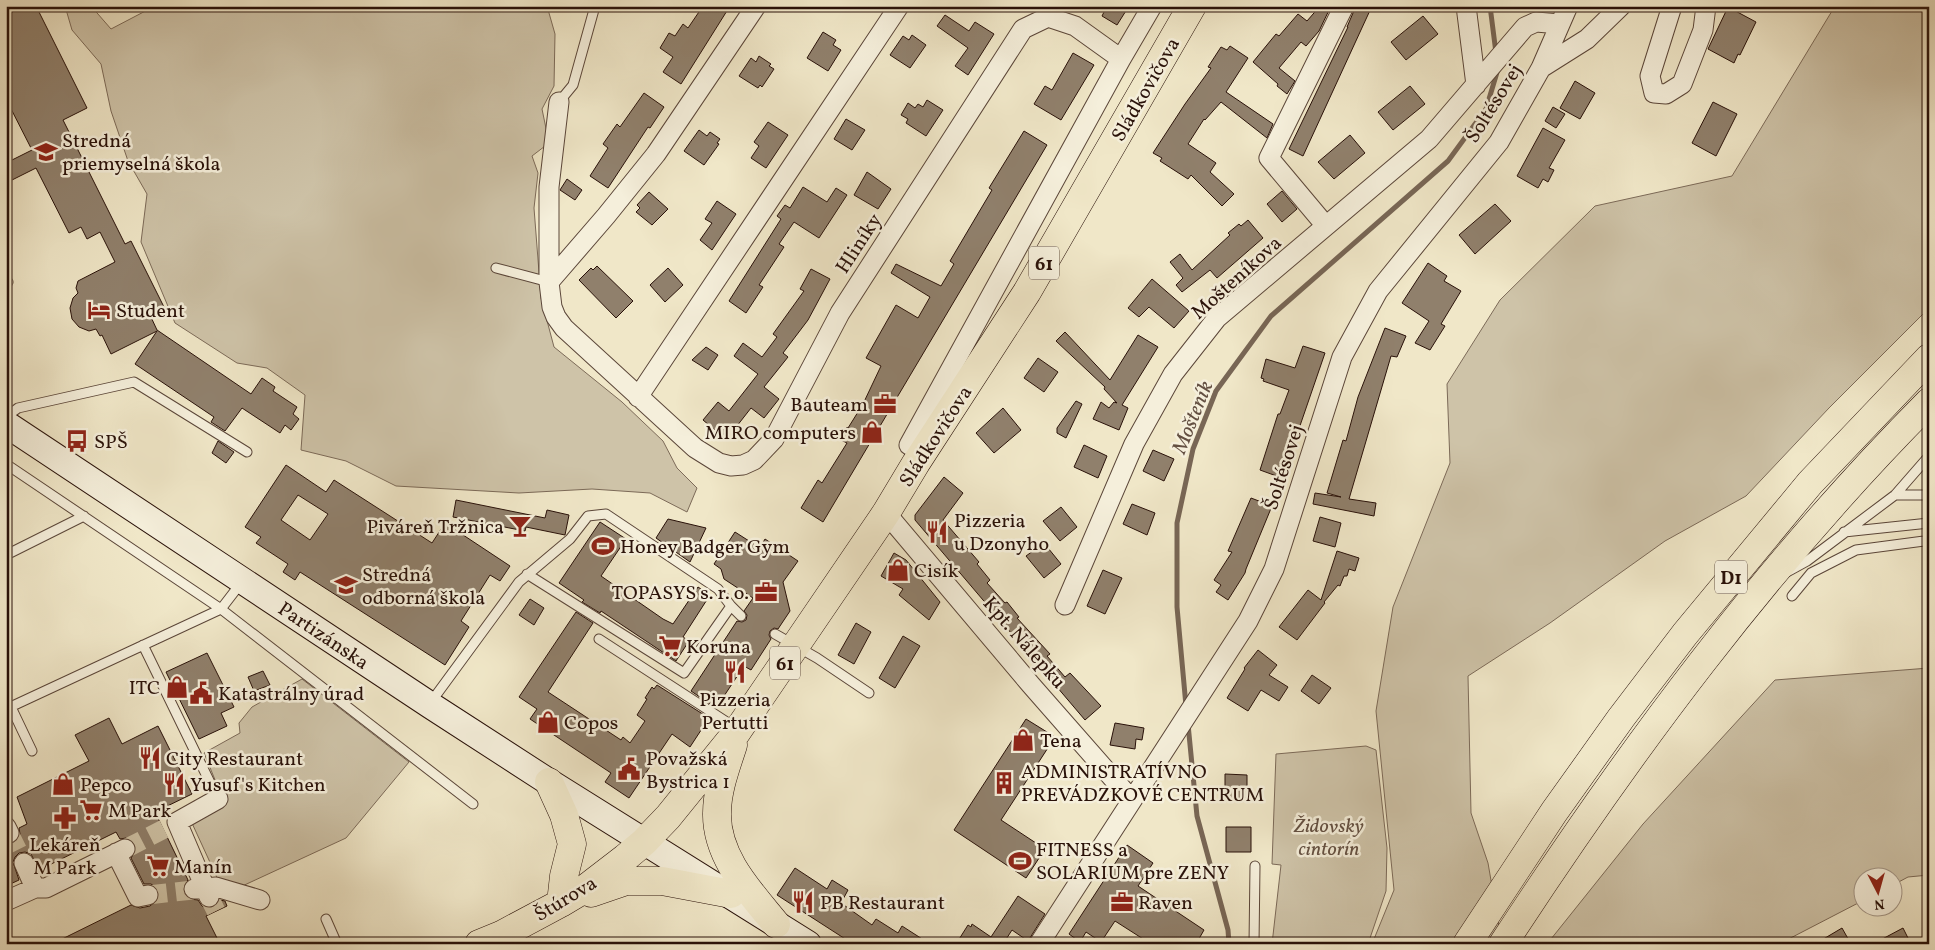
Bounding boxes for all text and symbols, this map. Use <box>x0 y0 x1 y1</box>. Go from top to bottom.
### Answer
street label: Sládkovičova <box>1106 33 1188 147</box>
street label: Šoltésovej <box>1459 59 1530 149</box>
place label: Stredná priemyselná škola <box>62 128 221 179</box>
school or university icon: Stredná priemyselná škola <box>33 139 59 165</box>
street label: Hliníky <box>830 208 890 280</box>
street label: Mošteníkova <box>1186 230 1289 327</box>
road number: 61 <box>1029 247 1059 280</box>
hotel icon: Student <box>86 297 112 323</box>
place label: Student <box>116 298 185 326</box>
water label: Mošteník <box>1165 376 1221 459</box>
street label: Sládkovičova <box>893 381 980 493</box>
office icon: Bauteam <box>872 391 898 417</box>
place label: Bauteam <box>790 392 868 420</box>
shop icon: MIRO computers <box>859 419 885 445</box>
place label: MIRO computers <box>705 420 856 448</box>
street label: Šoltésovej <box>1258 421 1312 514</box>
bus stop icon: SPŠ <box>64 428 90 454</box>
place label: SPŠ <box>94 429 128 457</box>
place label: Pizzeria u Dzonyho <box>954 508 1049 559</box>
bar icon: Piváreň Tržnica <box>507 513 533 539</box>
place label: Piváreň Tržnica <box>366 514 504 542</box>
restaurant icon: Pizzeria u Dzonyho <box>924 519 950 545</box>
sports icon: Honey Badger Gym <box>590 533 616 559</box>
place label: Honey Badger Gym <box>620 534 790 562</box>
shop icon: Cisík <box>885 557 911 583</box>
place label: Cisík <box>914 558 959 586</box>
road number: D1 <box>1715 560 1747 594</box>
place label: Stredná odborná škola <box>362 562 485 613</box>
school or university icon: Stredná odborná škola <box>333 572 359 598</box>
office icon: TOPASYS s. r. o. <box>753 579 779 605</box>
place label: TOPASYS s. r. o. <box>612 580 749 608</box>
street label: Kpt. Nálepku <box>975 591 1072 696</box>
street label: Partizánska <box>272 596 374 677</box>
supermarket icon: Koruna <box>657 633 683 659</box>
place label: Koruna <box>686 634 751 662</box>
road number: 61 <box>770 646 800 680</box>
restaurant icon: Pizzeria Pertutti <box>722 659 748 685</box>
shop icon: ITC <box>164 674 190 700</box>
place label: ITC <box>129 675 160 703</box>
public building icon: Katastrálny úrad <box>188 680 214 706</box>
place label: Katastrálny úrad <box>218 681 364 709</box>
place label: Pizzeria Pertutti <box>699 687 771 738</box>
shop icon: Copos <box>535 709 561 735</box>
place label: Copos <box>564 710 618 738</box>
shop icon: Tena <box>1010 727 1036 753</box>
place label: Tena <box>1040 728 1082 756</box>
restaurant icon: City Restaurant <box>137 745 163 771</box>
place label: City Restaurant <box>166 746 303 774</box>
place label: Považská Bystrica 1 <box>646 746 730 797</box>
public building icon: Považská Bystrica 1 <box>616 756 642 782</box>
place label: ADMINISTRATÍVNO PREVÁDZKOVÉ CENTRUM <box>1021 759 1264 810</box>
building icon: ADMINISTRATÍVNO PREVÁDZKOVÉ CENTRUM <box>991 770 1017 796</box>
shop icon: Pepco <box>50 771 76 797</box>
restaurant icon: Yusuf's Kitchen <box>161 771 187 797</box>
place label: Pepco <box>80 772 132 800</box>
place label: Yusuf's Kitchen <box>190 772 326 800</box>
supermarket icon: M Park <box>78 797 104 823</box>
place label: M Park <box>108 798 172 826</box>
pharmacy icon: Lekáreň M Park <box>52 805 78 831</box>
park label: Židovský cintorín <box>1293 813 1364 864</box>
place label: Lekáreň M Park <box>29 832 101 883</box>
place label: FITNESS a SOLARIUM pre ZENY <box>1036 837 1230 888</box>
sports icon: FITNESS a SOLARIUM pre ZENY <box>1007 848 1033 874</box>
supermarket icon: Manín <box>145 853 171 879</box>
place label: Manín <box>174 854 233 882</box>
north arrow <box>1852 868 1902 918</box>
street label: Štúrova <box>529 870 603 929</box>
restaurant icon: PB Restaurant <box>790 889 816 915</box>
office icon: Raven <box>1109 889 1135 915</box>
place label: PB Restaurant <box>820 890 945 918</box>
place label: Raven <box>1138 890 1193 918</box>
text: N <box>1873 893 1885 913</box>

